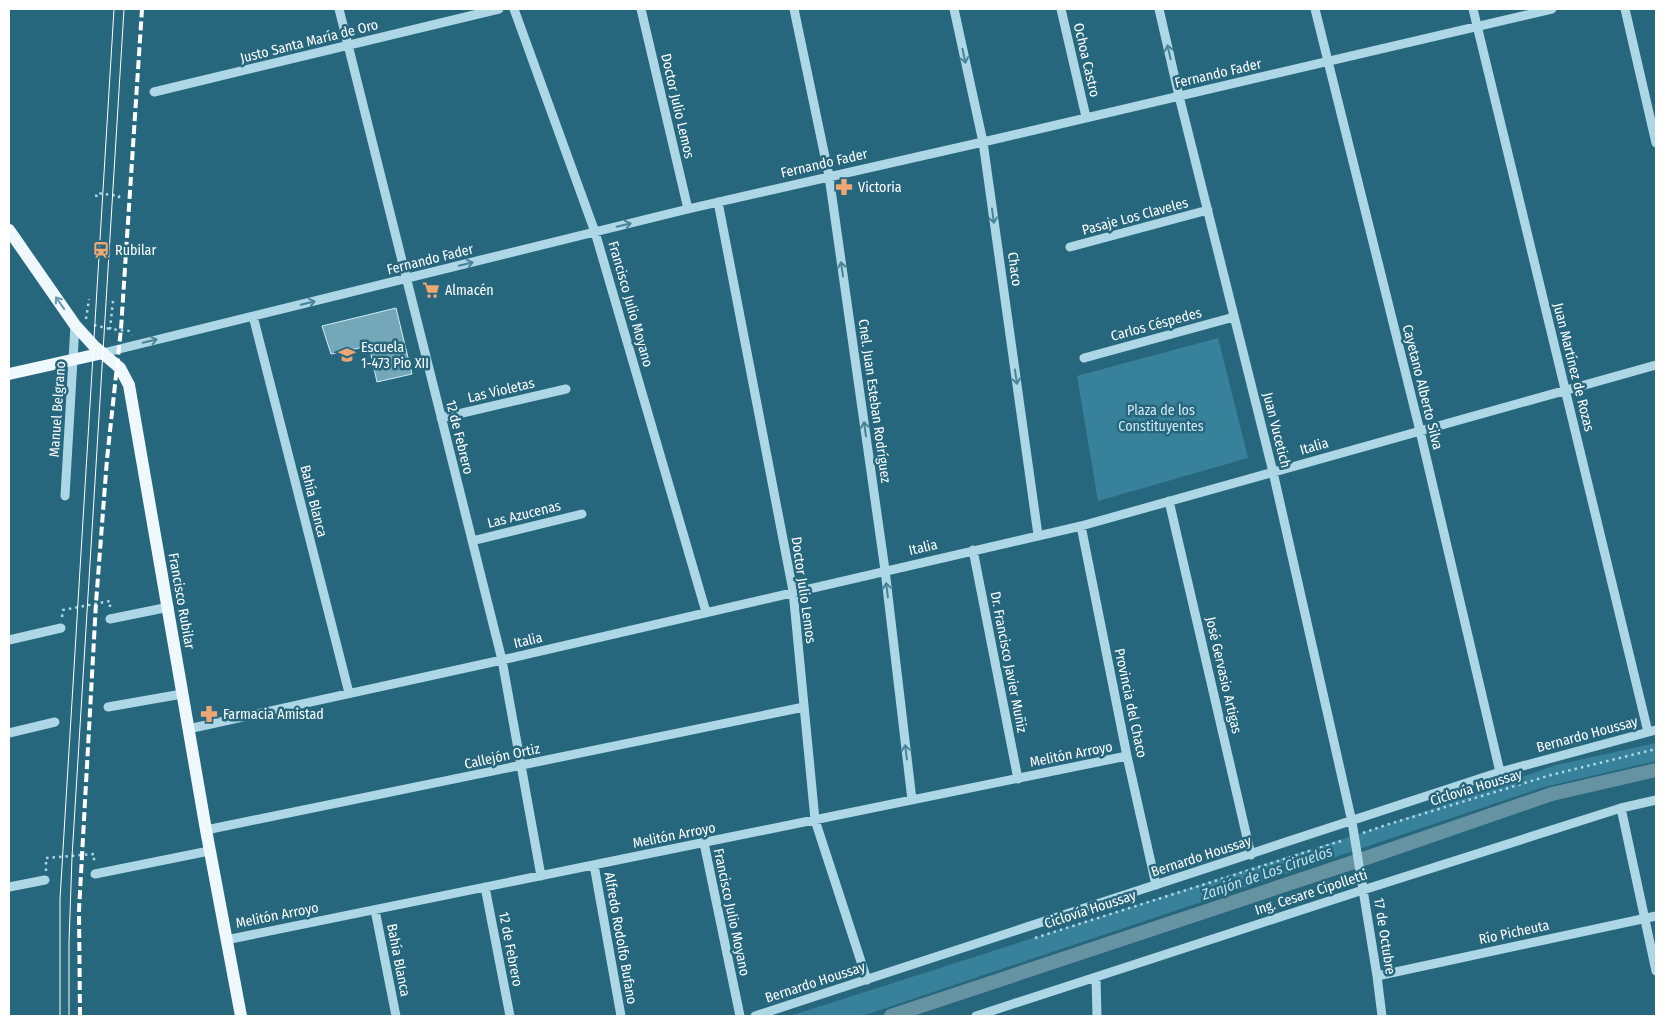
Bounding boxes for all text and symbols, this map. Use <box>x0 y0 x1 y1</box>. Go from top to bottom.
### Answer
street label: Justo Santa María de Oro <box>238 16 380 67</box>
street label: Ochoa Castro <box>1070 21 1103 99</box>
one-way arrow <box>1164 45 1173 61</box>
one-way arrow <box>960 48 970 64</box>
street label: Doctor Julio Lemos <box>657 52 698 160</box>
street label: Fernando Fader <box>1173 55 1263 92</box>
street label: Fernando Fader <box>779 145 869 182</box>
pharmacy icon: Victoria <box>834 177 854 197</box>
place label: Victoria <box>858 179 902 196</box>
street label: Pasaje Los Claveles <box>1080 194 1190 239</box>
one-way arrow <box>989 208 999 224</box>
one-way arrow <box>615 220 631 229</box>
street label: Francisco Julio Moyano <box>604 239 657 369</box>
station icon: Rubilar <box>91 240 111 260</box>
street label: Fernando Fader <box>385 240 475 278</box>
place label: Rubilar <box>115 242 156 259</box>
street label: Chaco <box>1004 251 1025 287</box>
one-way arrow <box>458 259 474 268</box>
one-way arrow <box>837 261 847 277</box>
supermarket icon: Almacén <box>421 280 441 300</box>
place label: Almacén <box>445 282 494 299</box>
one-way arrow <box>55 296 65 310</box>
one-way arrow <box>300 298 316 307</box>
street label: Juan Martínez de Rozas <box>1549 301 1598 433</box>
street label: Carlos Céspedes <box>1109 304 1203 345</box>
street label: Cnel. Juan Esteban Rodríguez <box>855 318 894 485</box>
street label: Cayetano Alberto Silva <box>1399 323 1446 452</box>
one-way arrow <box>142 336 158 345</box>
place label: Escuela 1-473 Pio XII <box>361 339 429 372</box>
school or university icon: Escuela 1-473 Pio XII <box>337 345 357 365</box>
street label: Manuel Belgrano <box>46 360 69 458</box>
one-way arrow <box>1011 369 1021 385</box>
street label: Las Violetas <box>466 375 536 406</box>
street label: Juan Vucetich <box>1259 391 1294 470</box>
street label: 12 de Febrero <box>442 398 477 476</box>
park label: Plaza de los Constituyentes <box>1118 402 1204 435</box>
one-way arrow <box>860 422 870 438</box>
street label: Italia <box>1298 434 1331 459</box>
street label: Bahía Blanca <box>296 463 331 539</box>
street label: Las Azucenas <box>486 497 563 532</box>
street label: Doctor Julio Lemos <box>788 536 819 644</box>
street label: Italia <box>907 536 939 559</box>
street label: Francisco Rubilar <box>165 552 198 651</box>
one-way arrow <box>882 583 892 599</box>
street label: Dr. Francisco Javier Muñiz <box>986 590 1031 735</box>
street label: José Gervasio Artigas <box>1202 615 1245 735</box>
street label: Italia <box>512 629 544 652</box>
street label: Provincia del Chaco <box>1111 647 1150 759</box>
pharmacy icon: Farmacia Amistad <box>199 704 219 724</box>
place label: Farmacia Amistad <box>223 706 324 723</box>
street label: Bernardo Houssay <box>1535 713 1640 756</box>
street label: Melitón Arroyo <box>1028 738 1114 771</box>
street label: Callejón Ortiz <box>463 740 542 773</box>
one-way arrow <box>901 744 911 760</box>
street label: Ciclovía Houssay <box>1428 765 1525 810</box>
street label: Melitón Arroyo <box>631 819 717 852</box>
street label: Bernardo Houssay <box>1149 832 1254 881</box>
water label: Zanjón de Los Ciruelos <box>1198 842 1335 904</box>
street label: Francisco Julio Moyano <box>710 847 753 978</box>
street label: Ing. Cesare Cipolletti <box>1253 866 1370 919</box>
street label: Alfredo Rodolfo Bufano <box>601 871 640 1005</box>
street label: Ciclovía Houssay <box>1042 886 1139 932</box>
street label: 17 de Octubre <box>1370 896 1399 976</box>
street label: Melitón Arroyo <box>234 899 320 932</box>
street label: 12 de Febrero <box>495 910 526 988</box>
street label: Río Picheuta <box>1477 917 1551 948</box>
street label: Bahía Blanca <box>383 922 414 998</box>
street label: Bernardo Houssay <box>763 958 868 1007</box>

